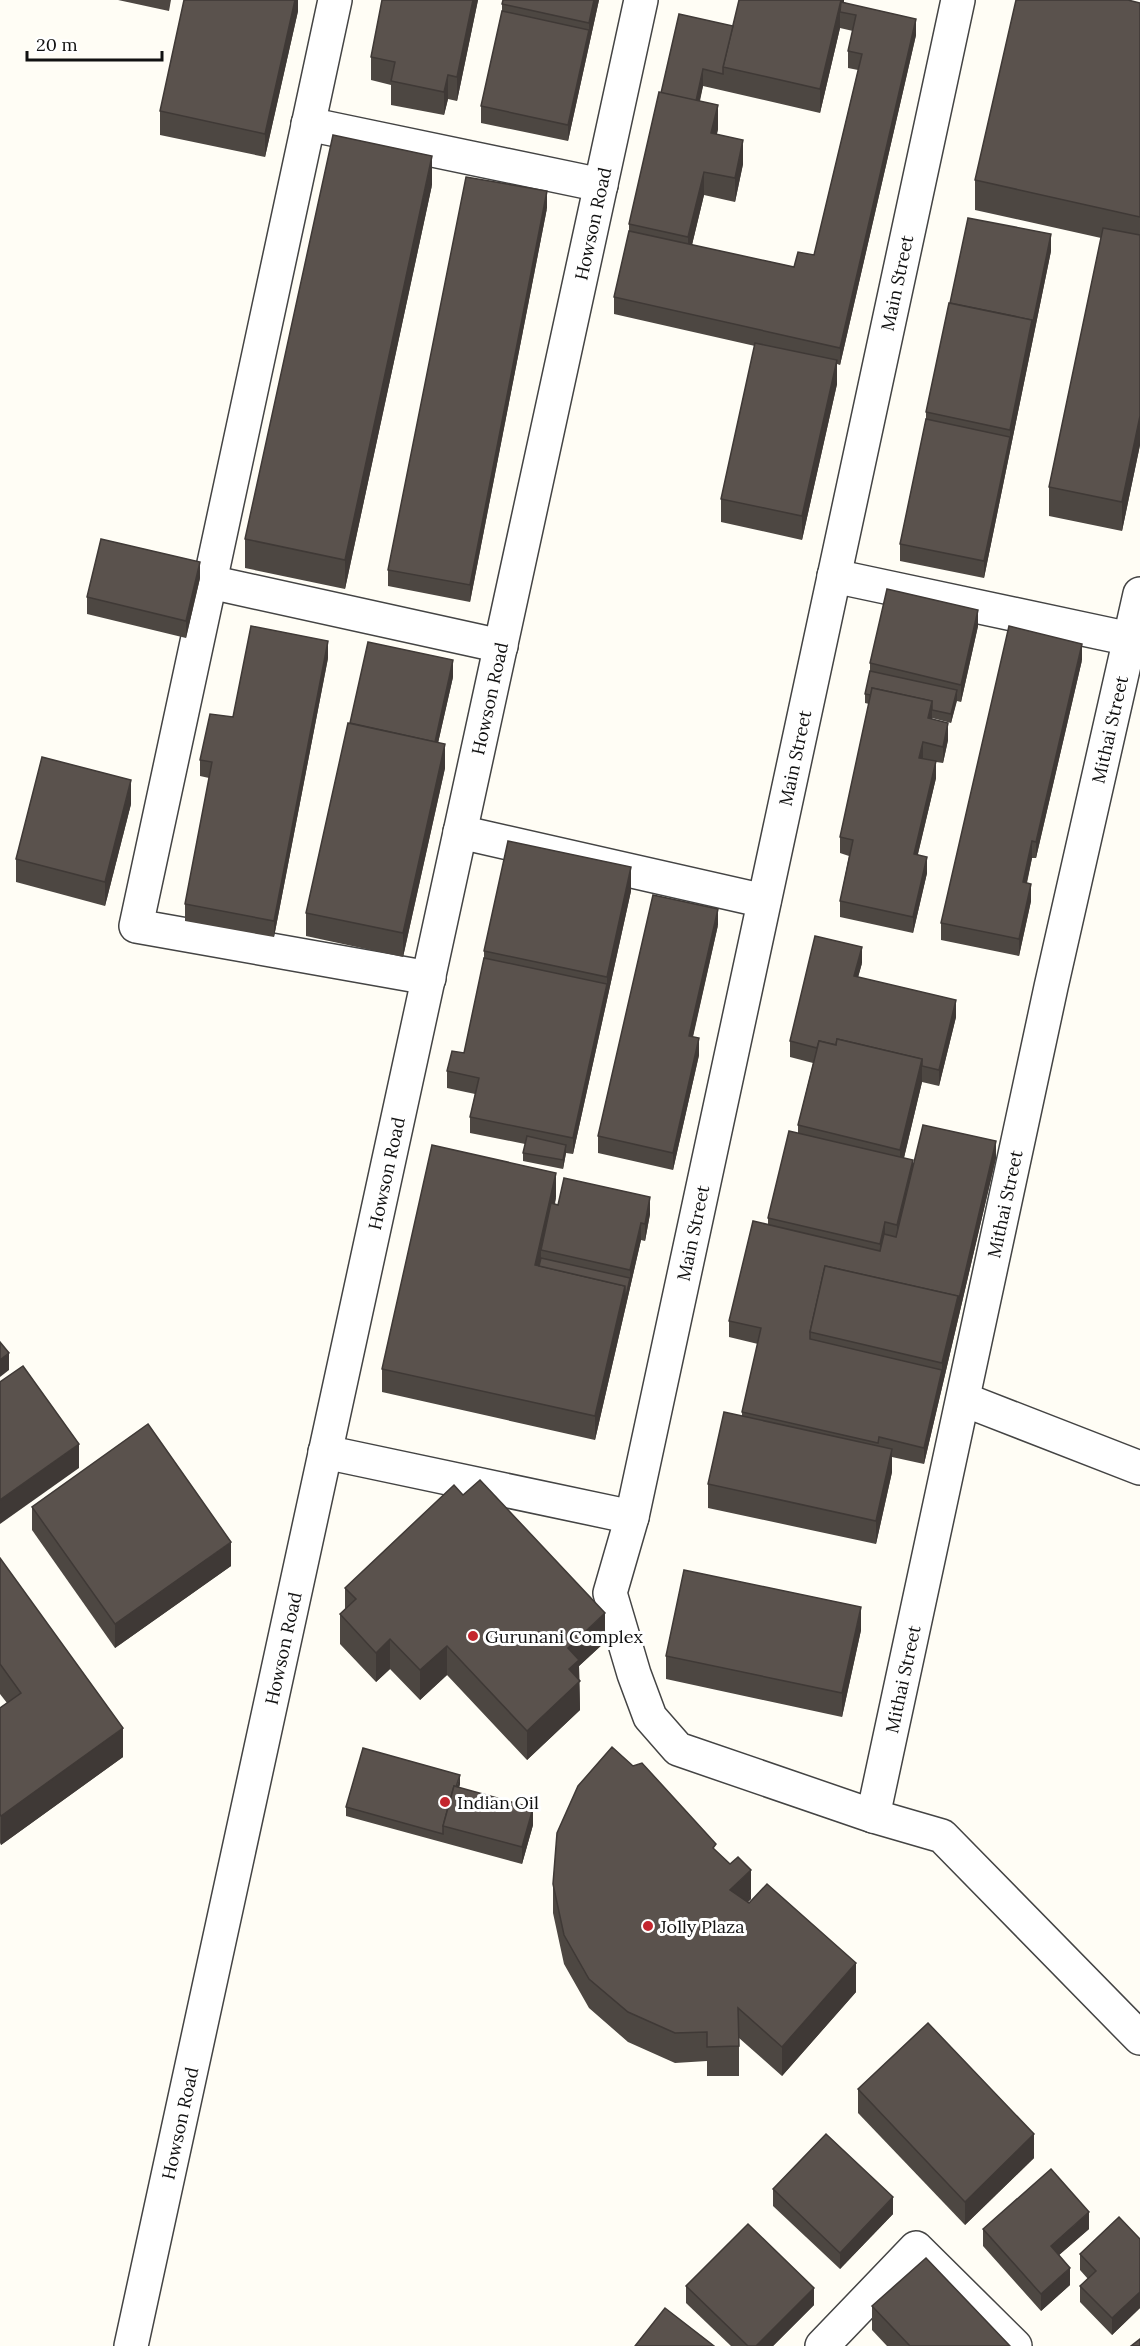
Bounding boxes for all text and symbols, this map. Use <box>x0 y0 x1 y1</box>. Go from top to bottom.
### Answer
scale bar <box>27 24 162 62</box>
text: 20 m <box>36 33 78 56</box>
street label: Howson Road <box>569 165 616 282</box>
street label: Main Street <box>876 233 918 333</box>
street label: Howson Road <box>466 640 513 757</box>
street label: Mithai Street <box>1086 673 1133 786</box>
street label: Main Street <box>774 708 816 808</box>
street label: Howson Road <box>362 1115 409 1232</box>
street label: Mithai Street <box>982 1148 1027 1260</box>
street label: Main Street <box>672 1183 714 1283</box>
street label: Howson Road <box>259 1590 306 1707</box>
street label: Mithai Street <box>880 1623 925 1735</box>
place label: Gurunani Complex <box>485 1625 643 1648</box>
marker: Gurunani Complex <box>466 1629 480 1643</box>
place label: Indian Oil <box>457 1791 539 1814</box>
marker: Indian Oil <box>438 1795 452 1809</box>
place label: Jolly Plaza <box>659 1915 745 1938</box>
marker: Jolly Plaza <box>641 1919 655 1933</box>
street label: Howson Road <box>156 2064 203 2182</box>

